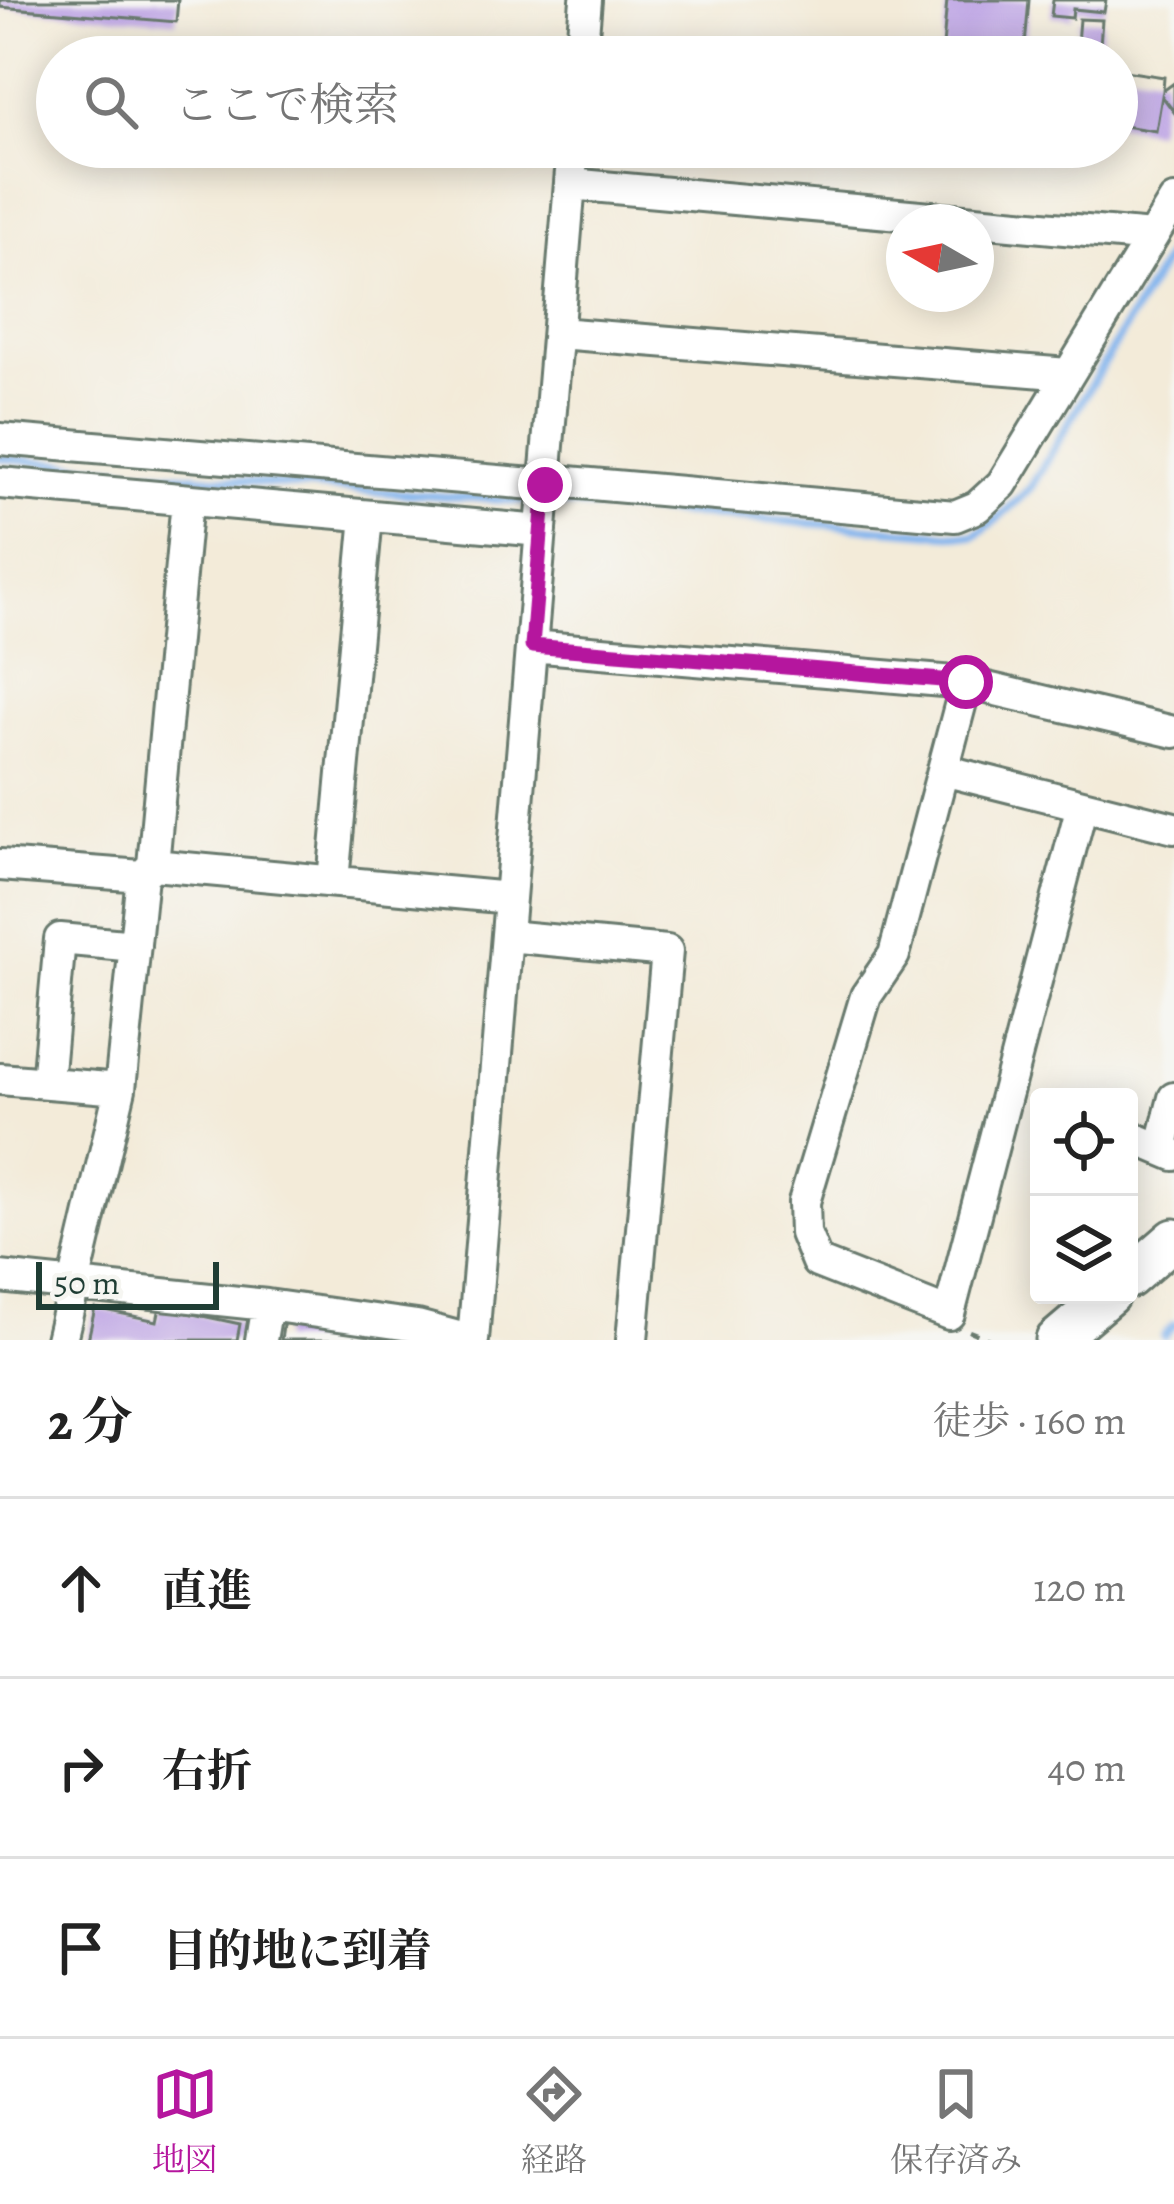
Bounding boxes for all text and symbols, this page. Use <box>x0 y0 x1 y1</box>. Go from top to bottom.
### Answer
search box <box>36 36 1138 168</box>
icon: search <box>78 69 144 135</box>
text: ここで検索 <box>174 74 399 136</box>
north arrow <box>886 204 994 312</box>
route end <box>518 458 572 512</box>
route start <box>939 655 993 709</box>
map controls <box>1030 1088 1138 1304</box>
button: locate <box>1030 1088 1138 1196</box>
button: layers <box>1030 1196 1138 1304</box>
scale bar <box>36 1256 219 1309</box>
text: 50 m <box>54 1260 120 1305</box>
text: 2 分 <box>48 1387 133 1457</box>
text: 徒歩 · 160 m <box>933 1394 1126 1447</box>
icon: ahead <box>48 1555 114 1621</box>
text: 直進 <box>162 1560 252 1622</box>
text: 120 m <box>1033 1561 1126 1614</box>
icon: right <box>48 1735 114 1801</box>
text: 右折 <box>162 1740 252 1802</box>
text: 40 m <box>1047 1741 1126 1794</box>
icon: arrive <box>48 1915 114 1981</box>
text: 目的地に到着 <box>162 1920 432 1982</box>
tab: 地図 <box>152 2061 218 2182</box>
tab: 経路 <box>521 2061 587 2182</box>
tab: 保存済み <box>890 2061 1022 2182</box>

